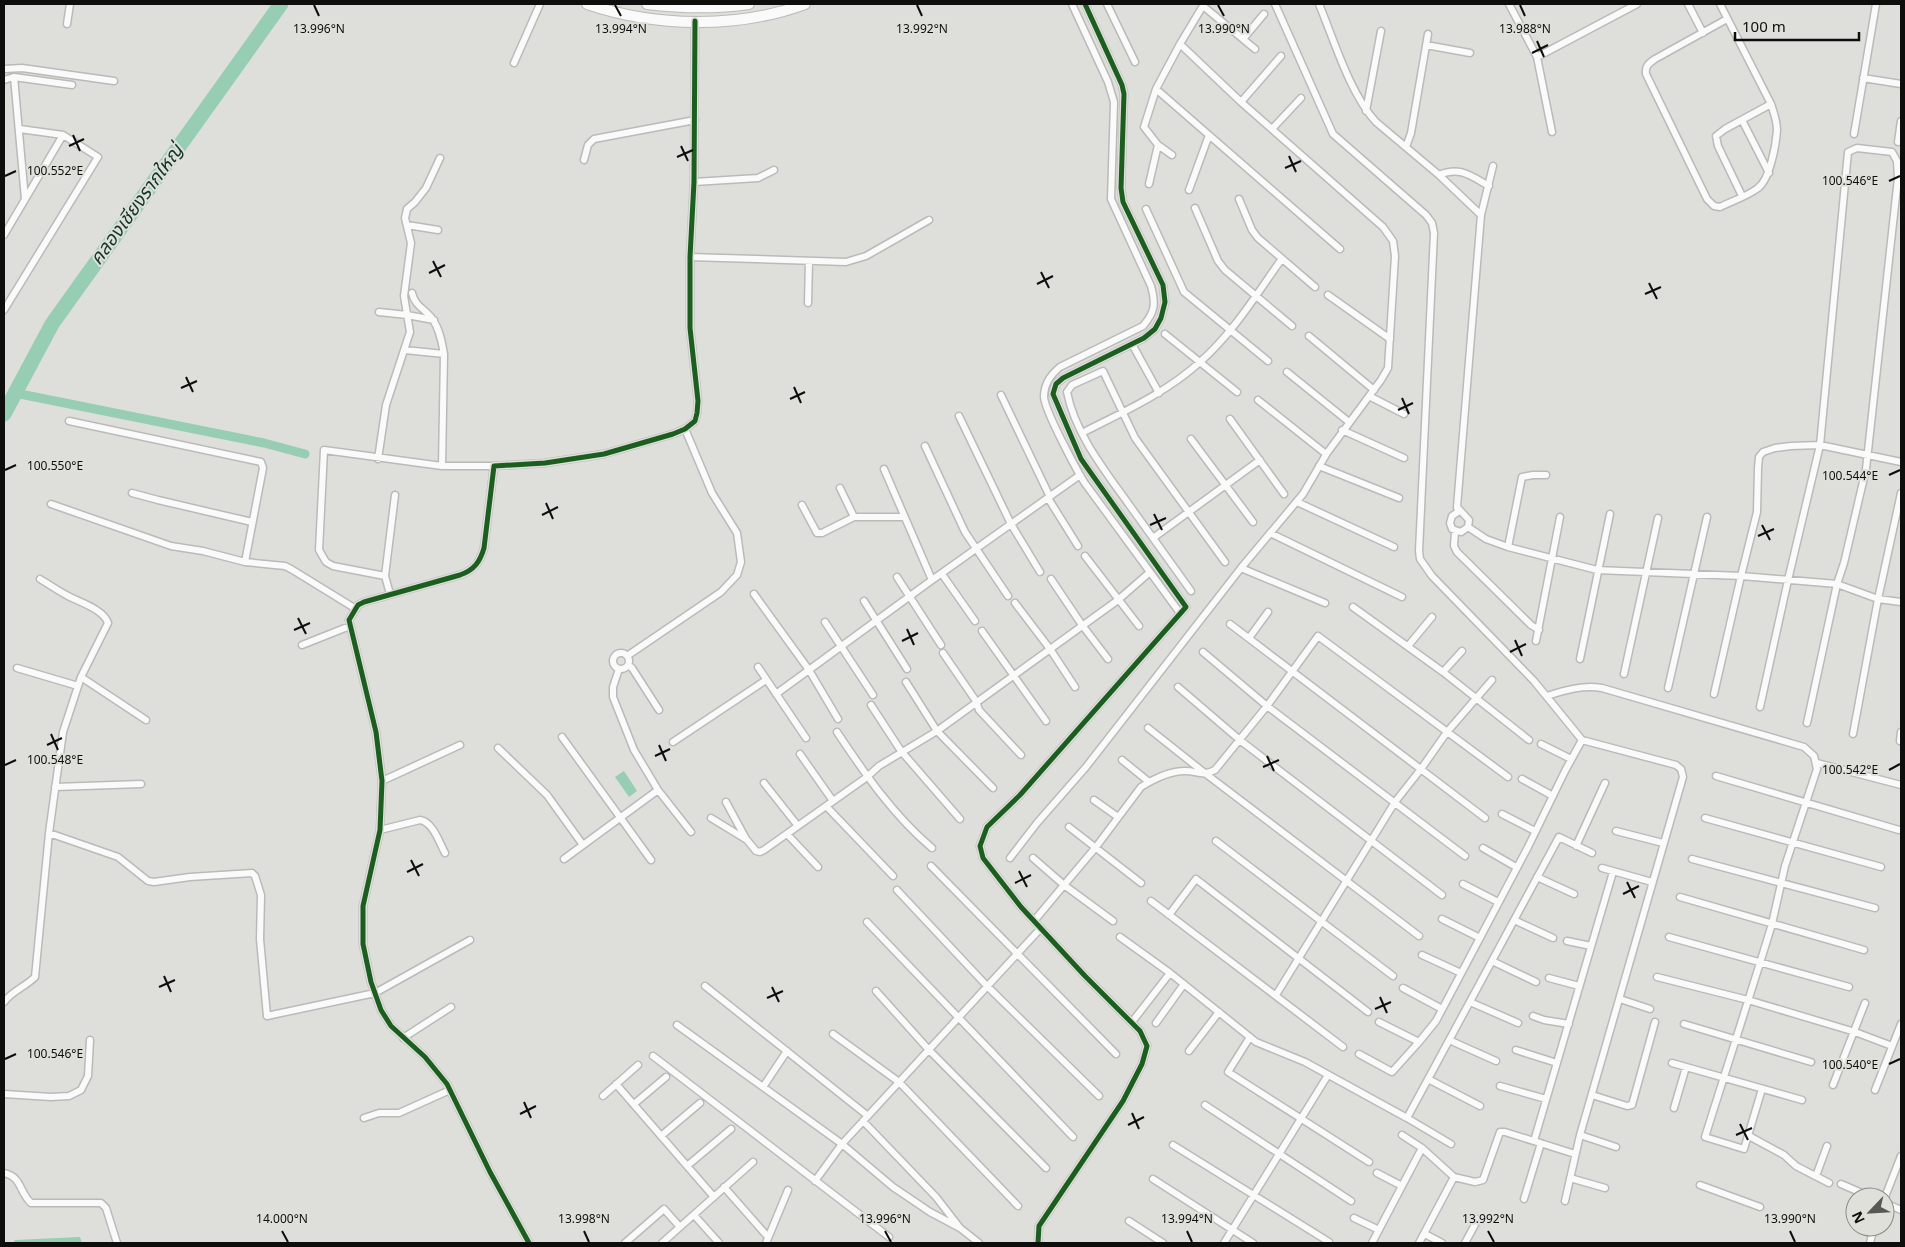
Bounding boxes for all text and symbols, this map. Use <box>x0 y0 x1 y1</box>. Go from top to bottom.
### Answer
scale bar <box>1735 10 1859 42</box>
text: 100 m <box>1742 16 1786 39</box>
text: 13.996°N <box>293 20 345 38</box>
text: 13.994°N <box>595 20 647 38</box>
text: 13.992°N <box>896 20 948 38</box>
text: 13.990°N <box>1198 20 1250 38</box>
text: 13.988°N <box>1499 20 1551 38</box>
water label: คลองเชียงรากใหญ่ <box>83 136 193 271</box>
text: 100.552°E <box>27 162 83 180</box>
text: 100.546°E <box>1822 172 1878 190</box>
text: 100.550°E <box>27 457 83 475</box>
text: 100.544°E <box>1822 467 1878 485</box>
text: 100.548°E <box>27 751 83 769</box>
text: 100.542°E <box>1822 761 1878 779</box>
text: 100.546°E <box>27 1045 83 1063</box>
text: 100.540°E <box>1822 1056 1878 1074</box>
north arrow <box>1845 1187 1895 1237</box>
text: N <box>1847 1208 1871 1227</box>
text: 14.000°N <box>256 1210 308 1228</box>
text: 13.998°N <box>558 1210 610 1228</box>
text: 13.996°N <box>859 1210 911 1228</box>
text: 13.994°N <box>1161 1210 1213 1228</box>
text: 13.992°N <box>1462 1210 1514 1228</box>
text: 13.990°N <box>1764 1210 1816 1228</box>

